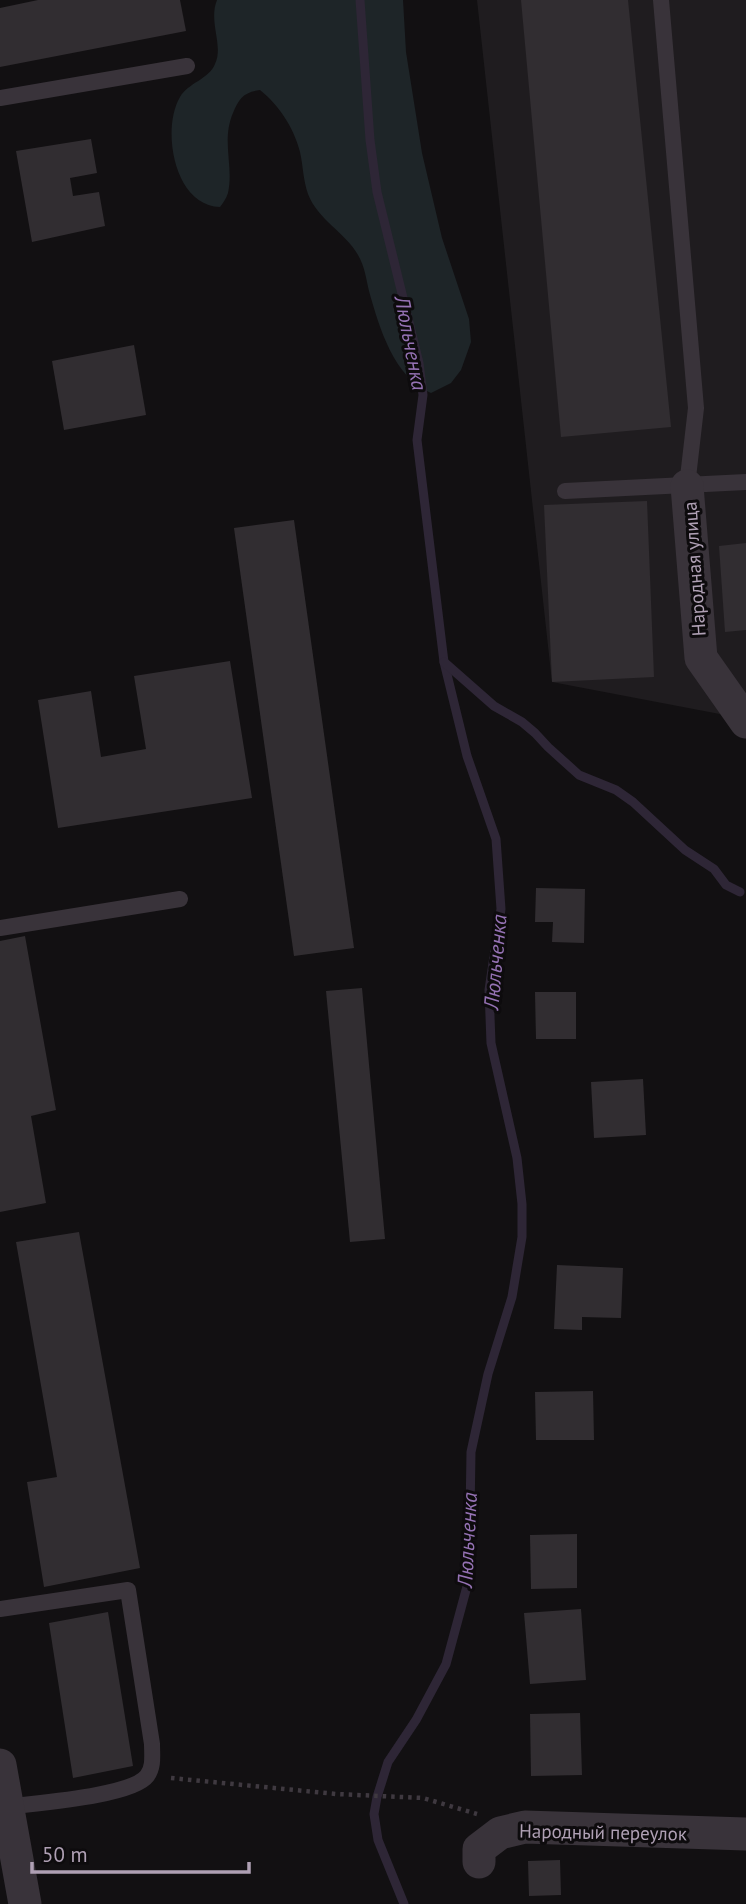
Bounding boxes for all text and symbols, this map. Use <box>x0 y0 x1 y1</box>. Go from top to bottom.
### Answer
water label: Люльченка <box>388 293 434 393</box>
street label: Народная улица <box>677 501 711 637</box>
water label: Люльченка <box>477 912 513 1012</box>
water label: Люльченка <box>451 1491 483 1589</box>
street label: Народный переулок <box>519 1819 687 1845</box>
scale bar <box>32 1830 248 1874</box>
text: 50 m <box>42 1841 88 1868</box>

